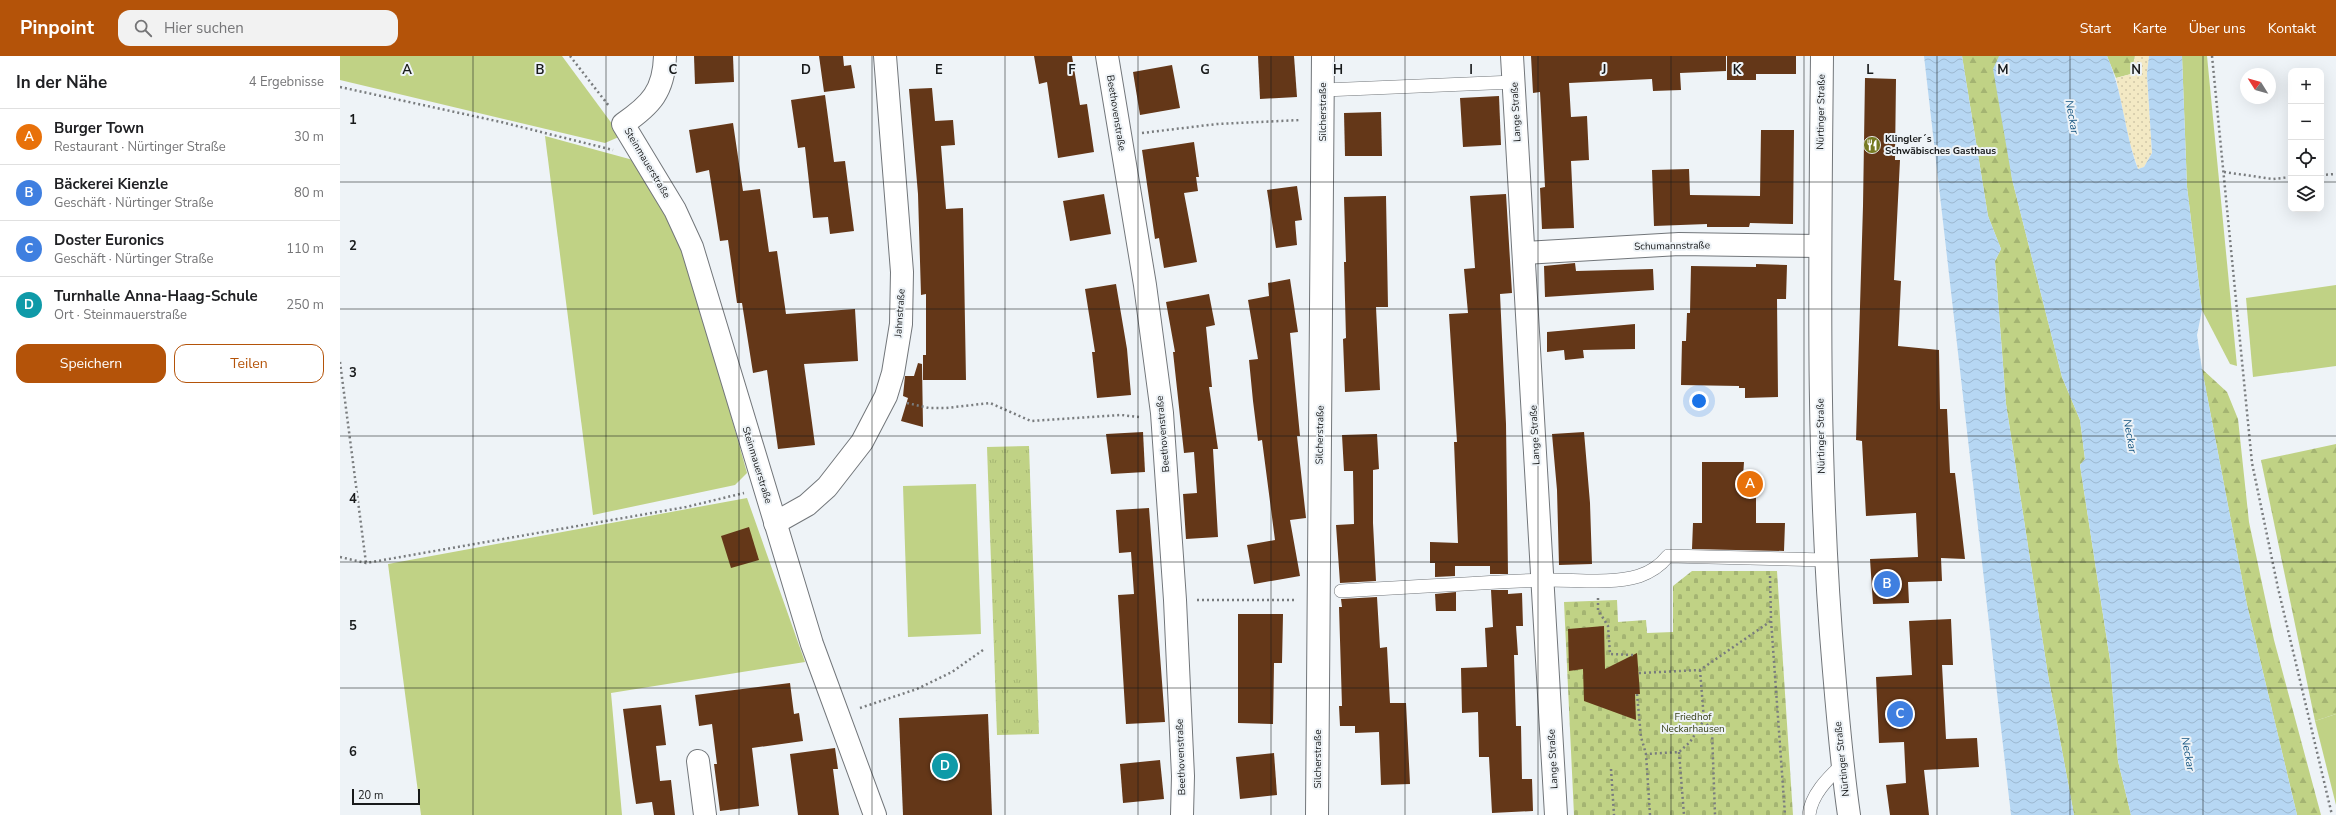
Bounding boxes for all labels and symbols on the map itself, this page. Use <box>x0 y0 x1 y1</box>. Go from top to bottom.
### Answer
text: A <box>402 61 412 79</box>
text: B <box>536 61 545 79</box>
text: C <box>669 61 678 79</box>
text: D <box>801 61 811 79</box>
text: E <box>935 61 943 79</box>
text: F <box>1068 61 1076 79</box>
text: G <box>1200 61 1210 79</box>
text: H <box>1333 61 1343 79</box>
text: I <box>1469 61 1473 79</box>
text: J <box>1601 61 1606 79</box>
text: K <box>1733 61 1742 79</box>
text: L <box>1866 61 1874 79</box>
text: M <box>1997 61 2009 79</box>
text: N <box>2131 61 2141 79</box>
north arrow <box>2240 68 2276 104</box>
street label: Beethovenstraße <box>1103 74 1129 152</box>
street label: Nürtinger Straße <box>1813 74 1829 150</box>
street label: Silcherstraße <box>1316 82 1330 142</box>
street label: Lange Straße <box>1507 82 1525 142</box>
water label: Neckar <box>2062 99 2083 136</box>
text: 1 <box>349 111 357 129</box>
street label: Steinmauerstraße <box>620 125 674 201</box>
place label: Klingler´s Schwäbisches Gasthaus <box>1885 132 1996 158</box>
restaurant icon: Klingler´s Schwäbisches Gasthaus <box>1862 135 1882 155</box>
text: 2 <box>349 237 357 255</box>
street label: Schumannstraße <box>1634 238 1710 254</box>
street label: Jahnstraße <box>891 288 909 339</box>
text: 3 <box>349 364 357 382</box>
your location <box>1689 391 1709 411</box>
street label: Beethovenstraße <box>1153 395 1173 473</box>
street label: Nürtinger Straße <box>1813 398 1829 474</box>
street label: Silcherstraße <box>1312 405 1328 465</box>
street label: Lange Straße <box>1526 405 1544 465</box>
water label: Neckar <box>2120 418 2141 455</box>
street label: Steinmauerstraße <box>739 425 775 505</box>
pin: A <box>1737 469 1763 499</box>
text: 4 <box>349 490 357 508</box>
pin: B <box>1874 569 1900 599</box>
text: 5 <box>349 617 357 635</box>
pin: C <box>1887 699 1913 729</box>
park label: Friedhof Neckarhausen <box>1661 710 1725 736</box>
street label: Beethovenstraße <box>1173 718 1189 796</box>
street label: Nürtinger Straße <box>1831 721 1853 797</box>
street label: Silcherstraße <box>1311 729 1325 789</box>
street label: Lange Straße <box>1544 729 1562 789</box>
water label: Neckar <box>2178 736 2199 773</box>
text: 6 <box>349 743 357 761</box>
pin: D <box>932 751 958 781</box>
scale bar <box>352 787 420 806</box>

